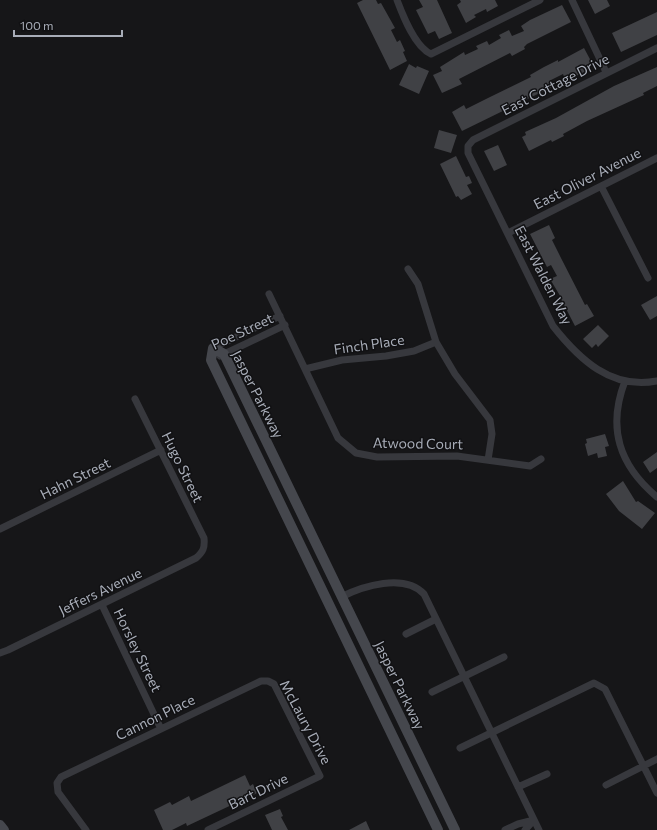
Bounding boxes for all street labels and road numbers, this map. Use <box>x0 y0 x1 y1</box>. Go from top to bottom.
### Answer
street label: East Cottage Drive <box>498 50 612 118</box>
street label: East Oliver Avenue <box>530 144 644 212</box>
street label: East Walden Way <box>512 223 576 327</box>
street label: Poe Street <box>208 309 276 353</box>
street label: Finch Place <box>333 331 405 357</box>
street label: Jasper Parkway <box>229 347 287 441</box>
street label: Hugo Street <box>159 429 207 505</box>
street label: Atwood Court <box>373 434 464 452</box>
street label: Hahn Street <box>37 454 113 502</box>
street label: Jeffers Avenue <box>56 564 144 618</box>
street label: Horsley Street <box>110 605 166 695</box>
street label: Jasper Parkway <box>371 638 429 732</box>
street label: McLaury Drive <box>277 677 335 767</box>
street label: Cannon Place <box>113 691 197 743</box>
street label: Bart Drive <box>225 769 291 813</box>

